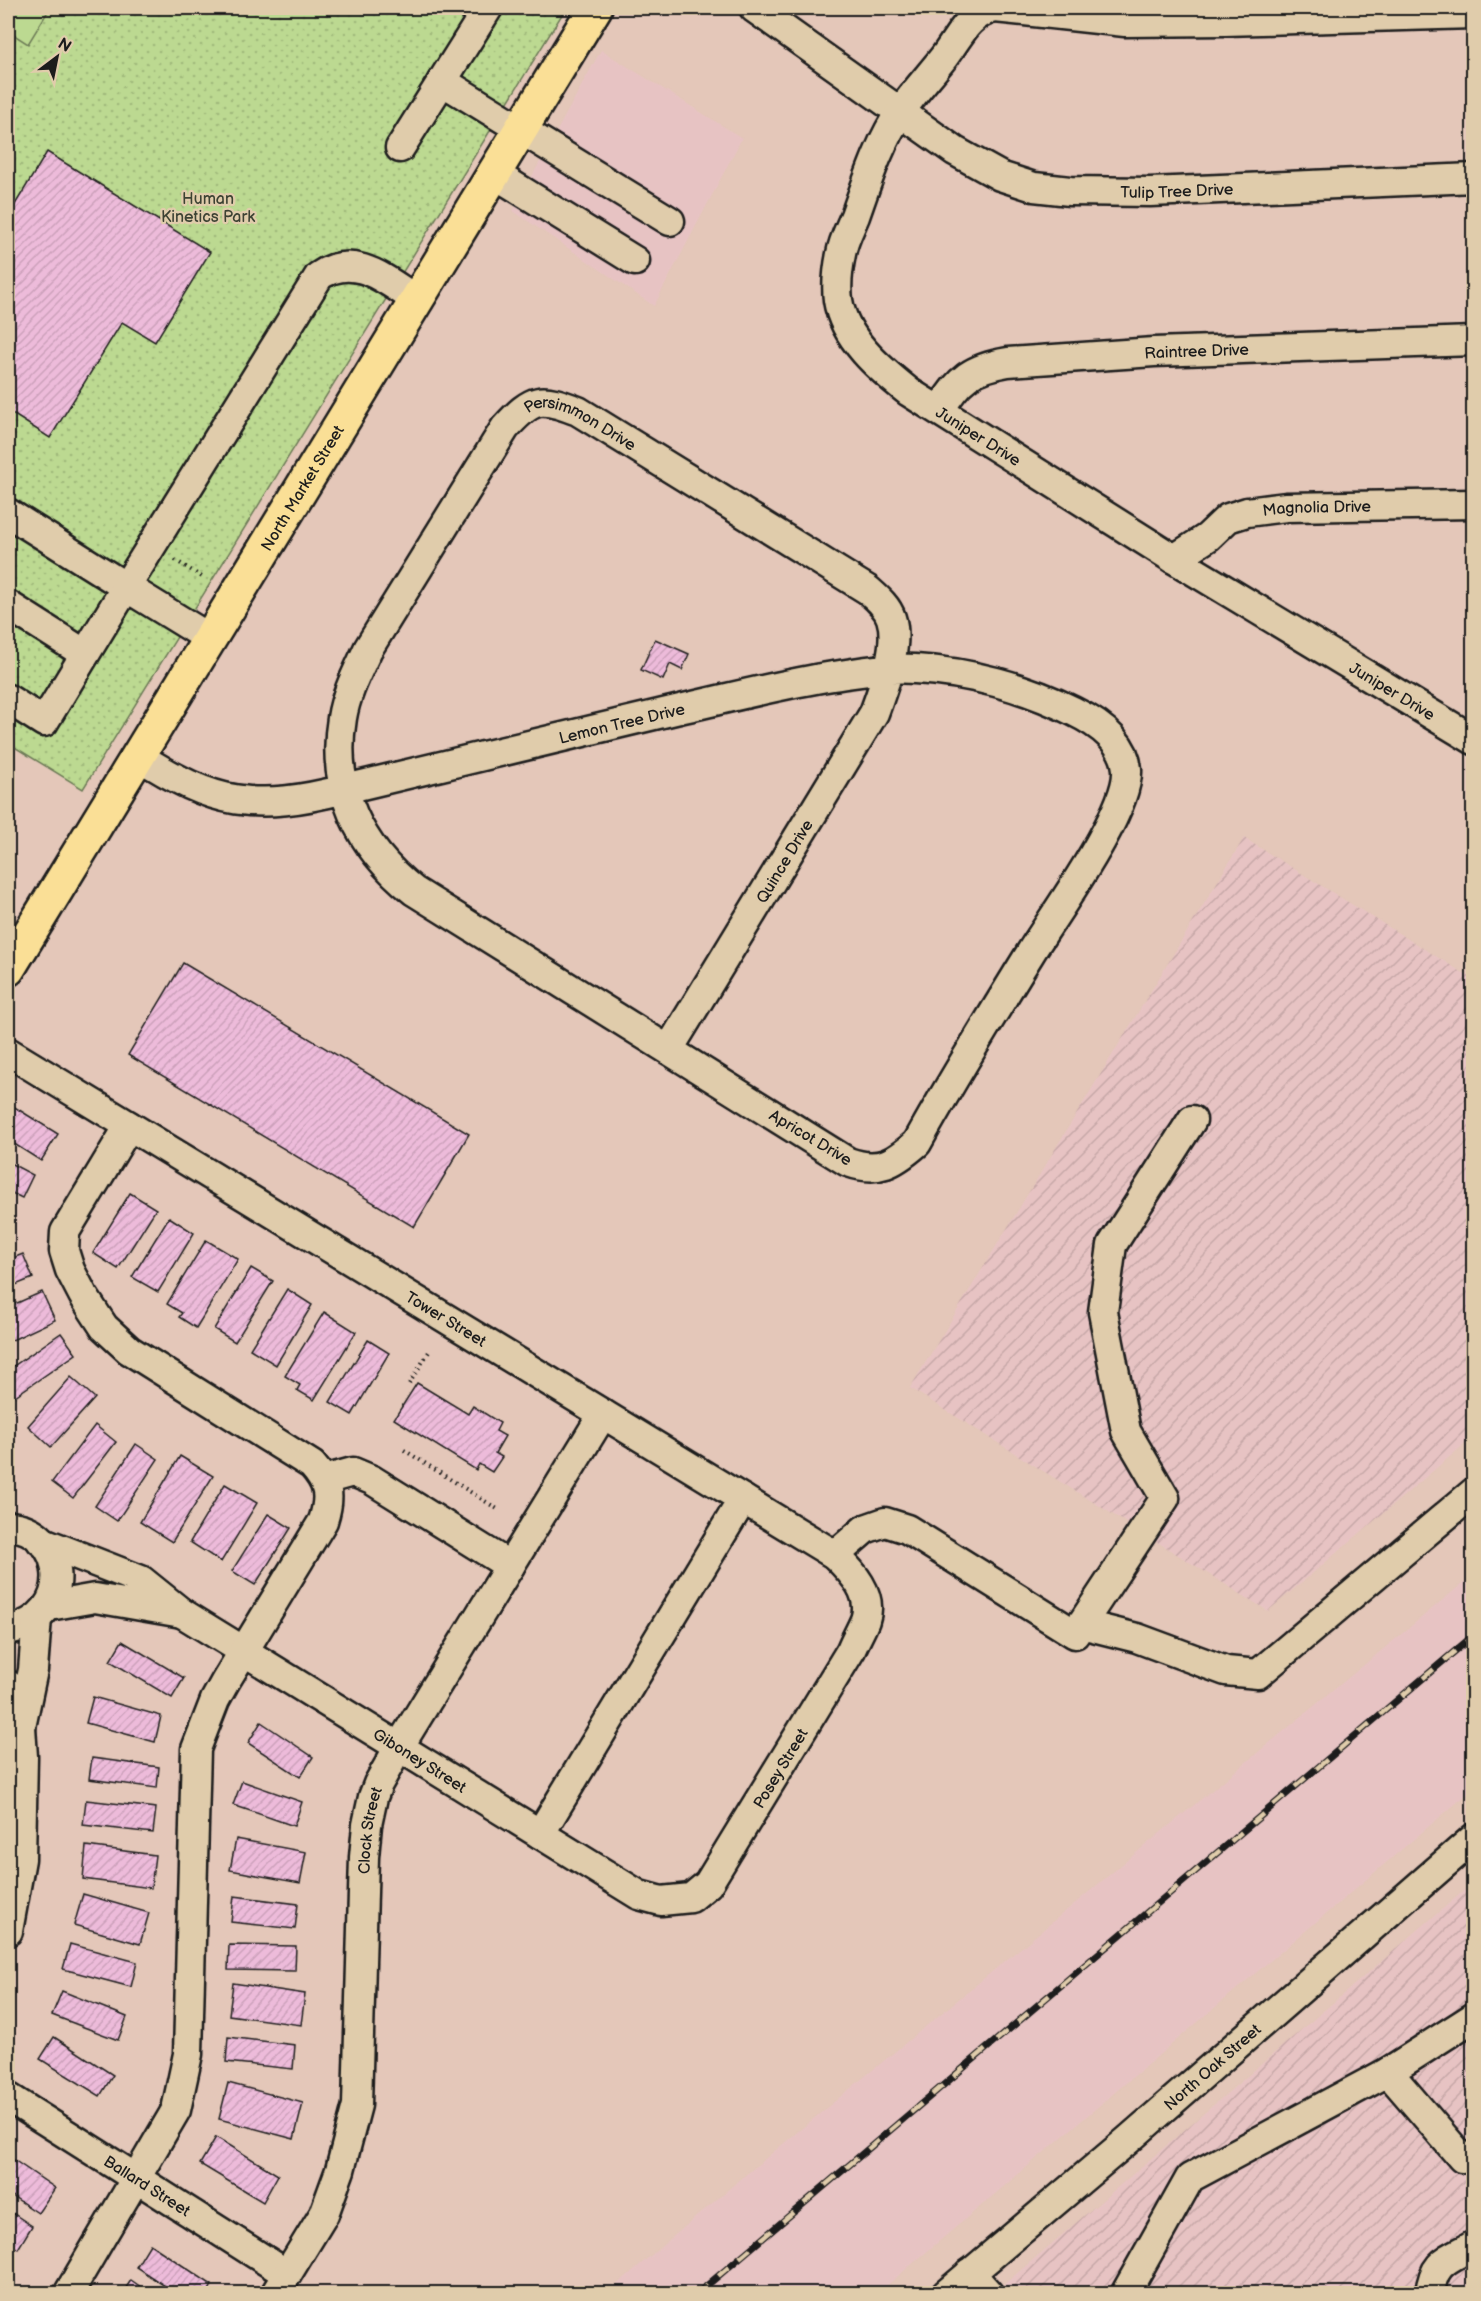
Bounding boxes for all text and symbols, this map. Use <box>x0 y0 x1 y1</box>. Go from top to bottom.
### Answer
north arrow <box>27 27 87 87</box>
text: N <box>54 34 74 57</box>
street label: Tulip Tree Drive <box>1120 180 1234 203</box>
park label: Human Kinetics Park <box>161 190 255 227</box>
street label: Raintree Drive <box>1144 341 1250 364</box>
street label: Persimmon Drive <box>521 393 639 456</box>
street label: Juniper Drive <box>932 403 1024 471</box>
street label: North Market Street <box>258 422 349 555</box>
street label: Magnolia Drive <box>1262 498 1372 521</box>
street label: Juniper Drive <box>1345 659 1438 725</box>
street label: Lemon Tree Drive <box>557 700 687 749</box>
street label: Quince Drive <box>753 816 818 907</box>
street label: Apricot Drive <box>766 1106 855 1171</box>
street label: Tower Street <box>402 1288 489 1352</box>
street label: Giboney Street <box>369 1725 469 1798</box>
street label: Posey Street <box>750 1725 813 1812</box>
street label: Clock Street <box>356 1784 387 1874</box>
street label: North Oak Street <box>1161 2020 1265 2115</box>
street label: Ballard Street <box>100 2152 193 2221</box>

